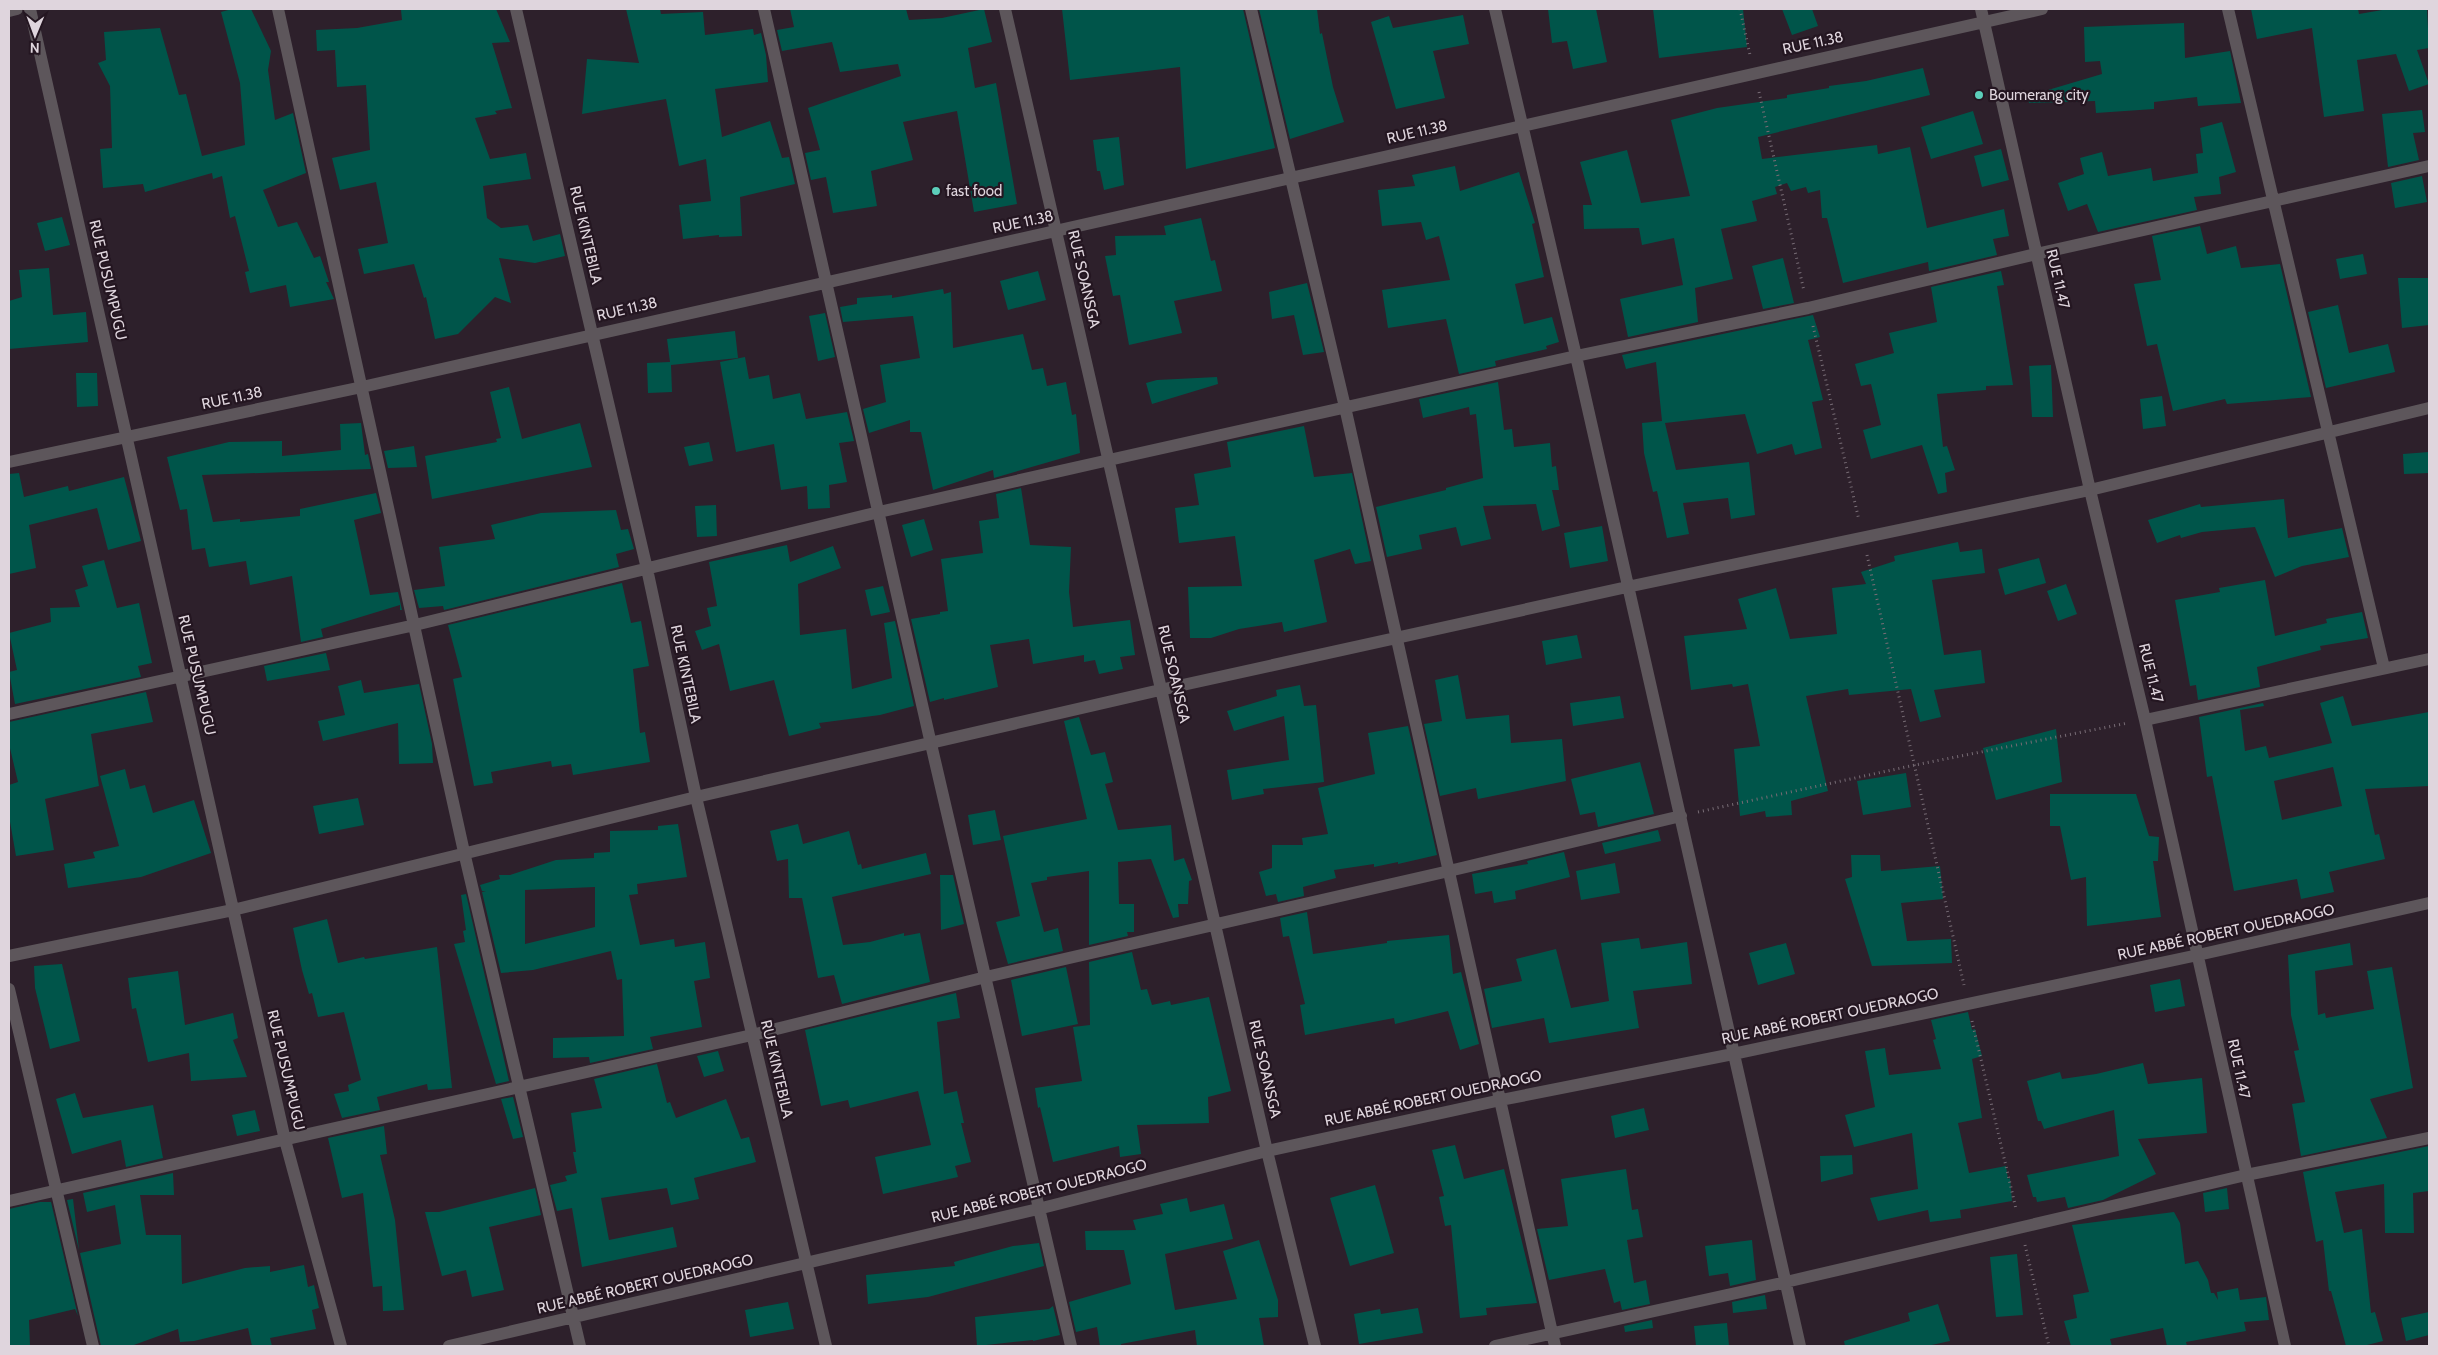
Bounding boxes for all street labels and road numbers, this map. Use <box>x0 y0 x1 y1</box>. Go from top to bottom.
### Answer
street label: RUE 11.38 <box>1781 28 1845 58</box>
street label: RUE 11.38 <box>1385 116 1449 148</box>
street label: RUE KINTEBILA <box>566 184 606 287</box>
street label: RUE 11.38 <box>991 207 1055 237</box>
street label: RUE PUSUMPUGU <box>85 218 131 342</box>
street label: RUE SOANSGA <box>1064 228 1104 330</box>
street label: RUE 11.47 <box>2042 247 2074 311</box>
street label: RUE 11.38 <box>595 293 659 325</box>
street label: RUE 11.38 <box>200 383 264 413</box>
street label: RUE PUSUMPUGU <box>174 613 220 737</box>
street label: RUE KINTEBILA <box>667 623 705 726</box>
street label: RUE SOANSGA <box>1154 623 1194 725</box>
street label: RUE 11.47 <box>2135 641 2167 705</box>
street label: RUE ABBÉ ROBERT OUEDRAOGO <box>2116 899 2336 964</box>
street label: RUE ABBÉ ROBERT OUEDRAOGO <box>1720 983 1940 1048</box>
street label: RUE PUSUMPUGU <box>263 1008 309 1132</box>
street label: RUE KINTEBILA <box>757 1018 797 1121</box>
street label: RUE SOANSGA <box>1245 1018 1285 1120</box>
street label: RUE 11.47 <box>2224 1037 2254 1101</box>
street label: RUE ABBÉ ROBERT OUEDRAOGO <box>1323 1065 1543 1130</box>
street label: RUE ABBÉ ROBERT OUEDRAOGO <box>929 1155 1149 1227</box>
street label: RUE ABBÉ ROBERT OUEDRAOGO <box>535 1249 755 1318</box>

